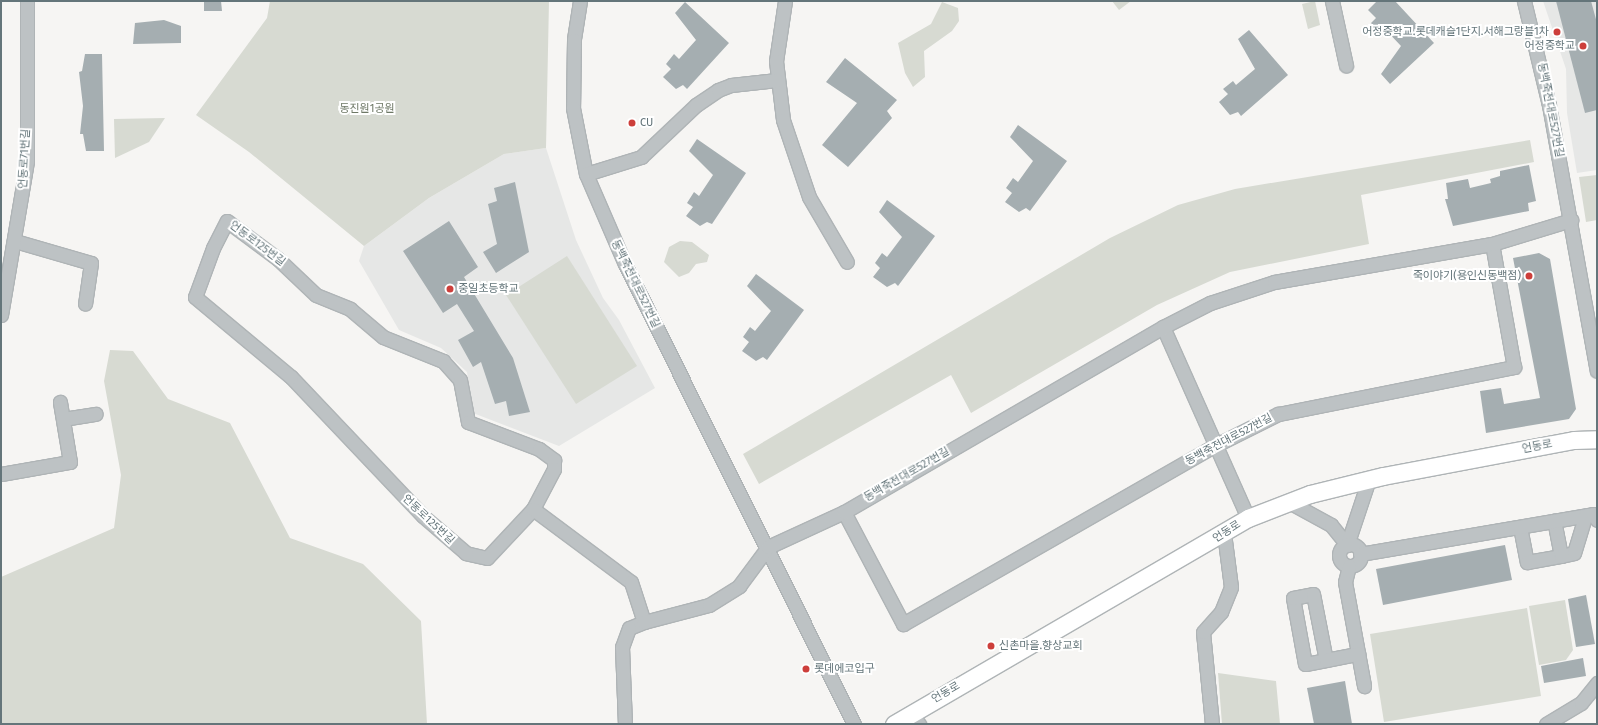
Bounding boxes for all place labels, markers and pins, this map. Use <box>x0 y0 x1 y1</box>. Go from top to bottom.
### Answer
place label: 어정중학교.롯데캐슬1단지.서해그랑블1차 <box>1362 25 1549 39</box>
marker: 어정중학교.롯데캐슬1단지.서해그랑블1차 <box>1552 27 1562 37</box>
place label: 어정중학교 <box>1524 39 1575 53</box>
marker: 어정중학교 <box>1578 41 1588 51</box>
place label: CU <box>640 116 653 130</box>
marker: CU <box>627 118 637 128</box>
place label: 죽이야기(용인신동백점) <box>1413 269 1521 283</box>
marker: 죽이야기(용인신동백점) <box>1524 271 1534 281</box>
place label: 중일초등학교 <box>458 282 519 296</box>
marker: 중일초등학교 <box>445 284 455 294</box>
place label: 신촌마을.향상교회 <box>999 639 1083 653</box>
marker: 신촌마을.향상교회 <box>986 641 996 651</box>
place label: 롯데에코입구 <box>814 662 875 676</box>
marker: 롯데에코입구 <box>801 664 811 674</box>

